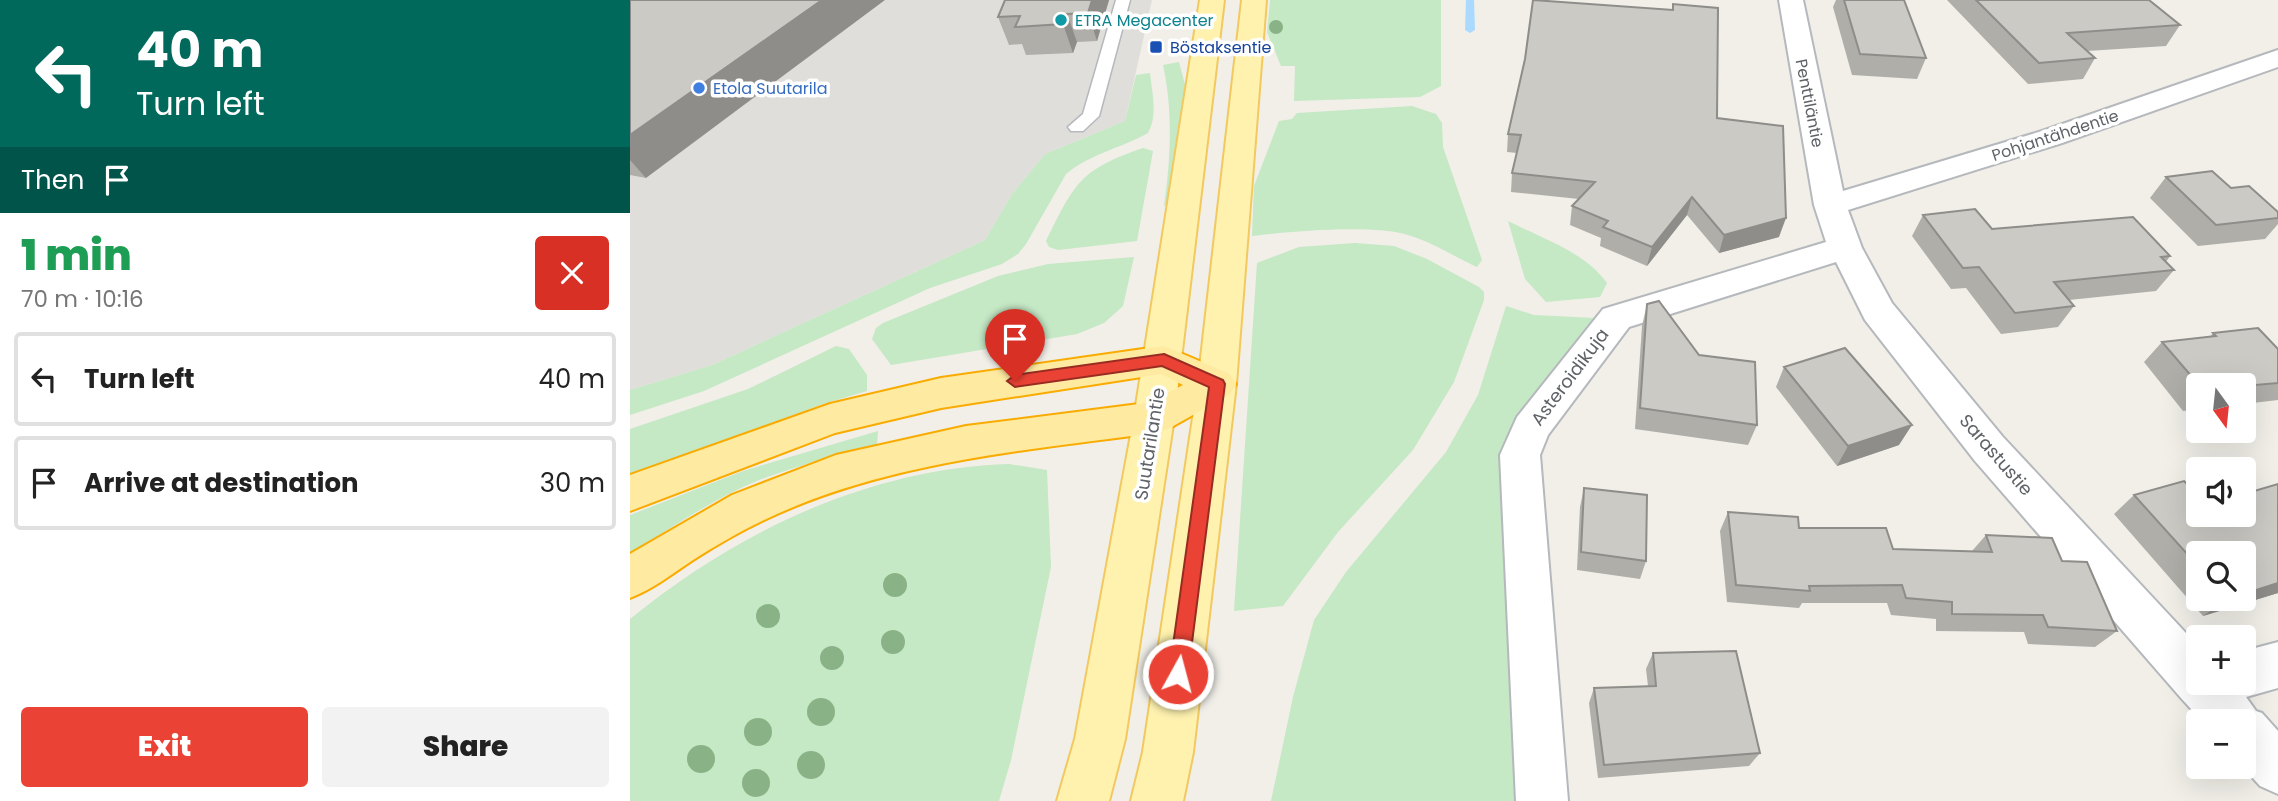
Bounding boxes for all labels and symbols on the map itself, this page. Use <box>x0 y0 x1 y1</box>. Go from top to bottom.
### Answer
place label: ETRA Megacenter <box>1075 9 1214 32</box>
marker: ETRA Megacenter <box>1053 12 1069 28</box>
place label: Böstaksentie <box>1170 36 1272 59</box>
marker: Böstaksentie <box>1148 39 1164 55</box>
street label: Penttiläntie <box>1790 57 1829 149</box>
place label: Etola Suutarila <box>713 77 827 100</box>
marker: Etola Suutarila <box>691 80 707 96</box>
street label: Pohjantähdentie <box>1989 104 2122 167</box>
pin <box>985 309 1045 381</box>
street label: Asteroidikuja <box>1525 323 1614 431</box>
north arrow <box>2186 373 2256 443</box>
street label: Suutarilantie <box>1128 386 1171 502</box>
street label: Sarastustie <box>1954 408 2039 501</box>
position arrow <box>1141 637 1215 711</box>

